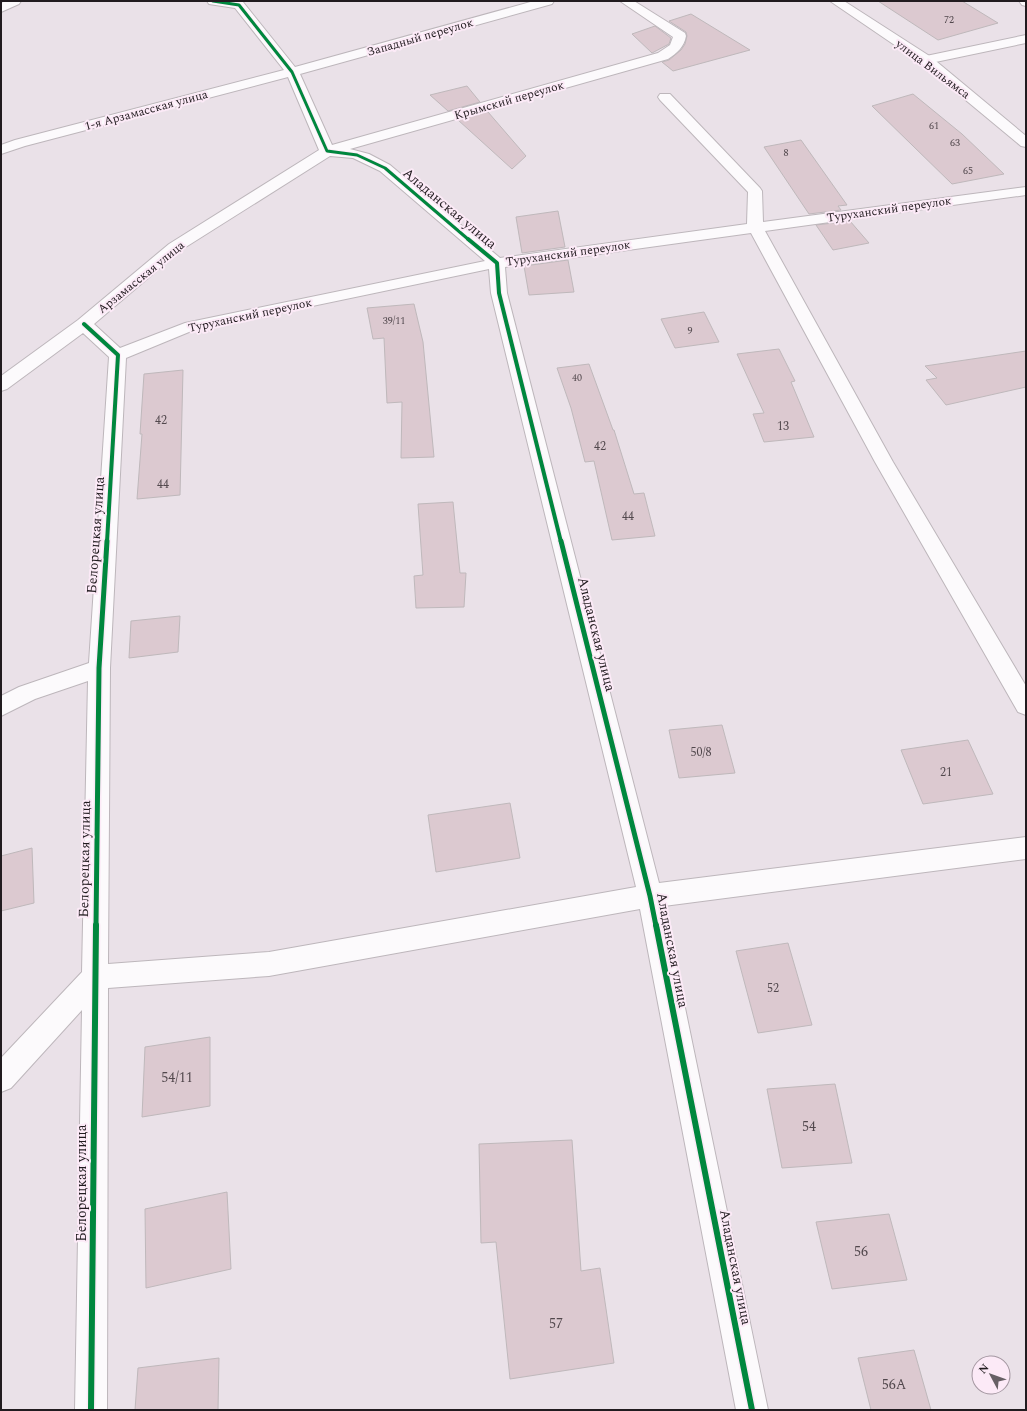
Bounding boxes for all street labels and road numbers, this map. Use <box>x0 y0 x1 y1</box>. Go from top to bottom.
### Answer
street label: Западный переулок <box>365 13 476 62</box>
street label: улица Вильямса <box>890 34 974 104</box>
street label: Крымский переулок <box>452 76 567 125</box>
street label: 1-я Арзамасская улица <box>82 85 210 136</box>
street label: Аладанская улица <box>398 163 501 254</box>
street label: Туруханский переулок <box>825 191 953 228</box>
street label: Туруханский переулок <box>504 235 632 272</box>
street label: Арзамасская улица <box>94 236 189 319</box>
street label: Туруханский переулок <box>186 293 314 338</box>
street label: Белорецкая улица <box>81 476 110 594</box>
street label: Аладанская улица <box>572 575 621 694</box>
street label: Белорецкая улица <box>73 800 96 918</box>
street label: Аладанская улица <box>651 891 694 1010</box>
street label: Белорецкая улица <box>71 1124 92 1242</box>
street label: Аладанская улица <box>714 1208 757 1327</box>

